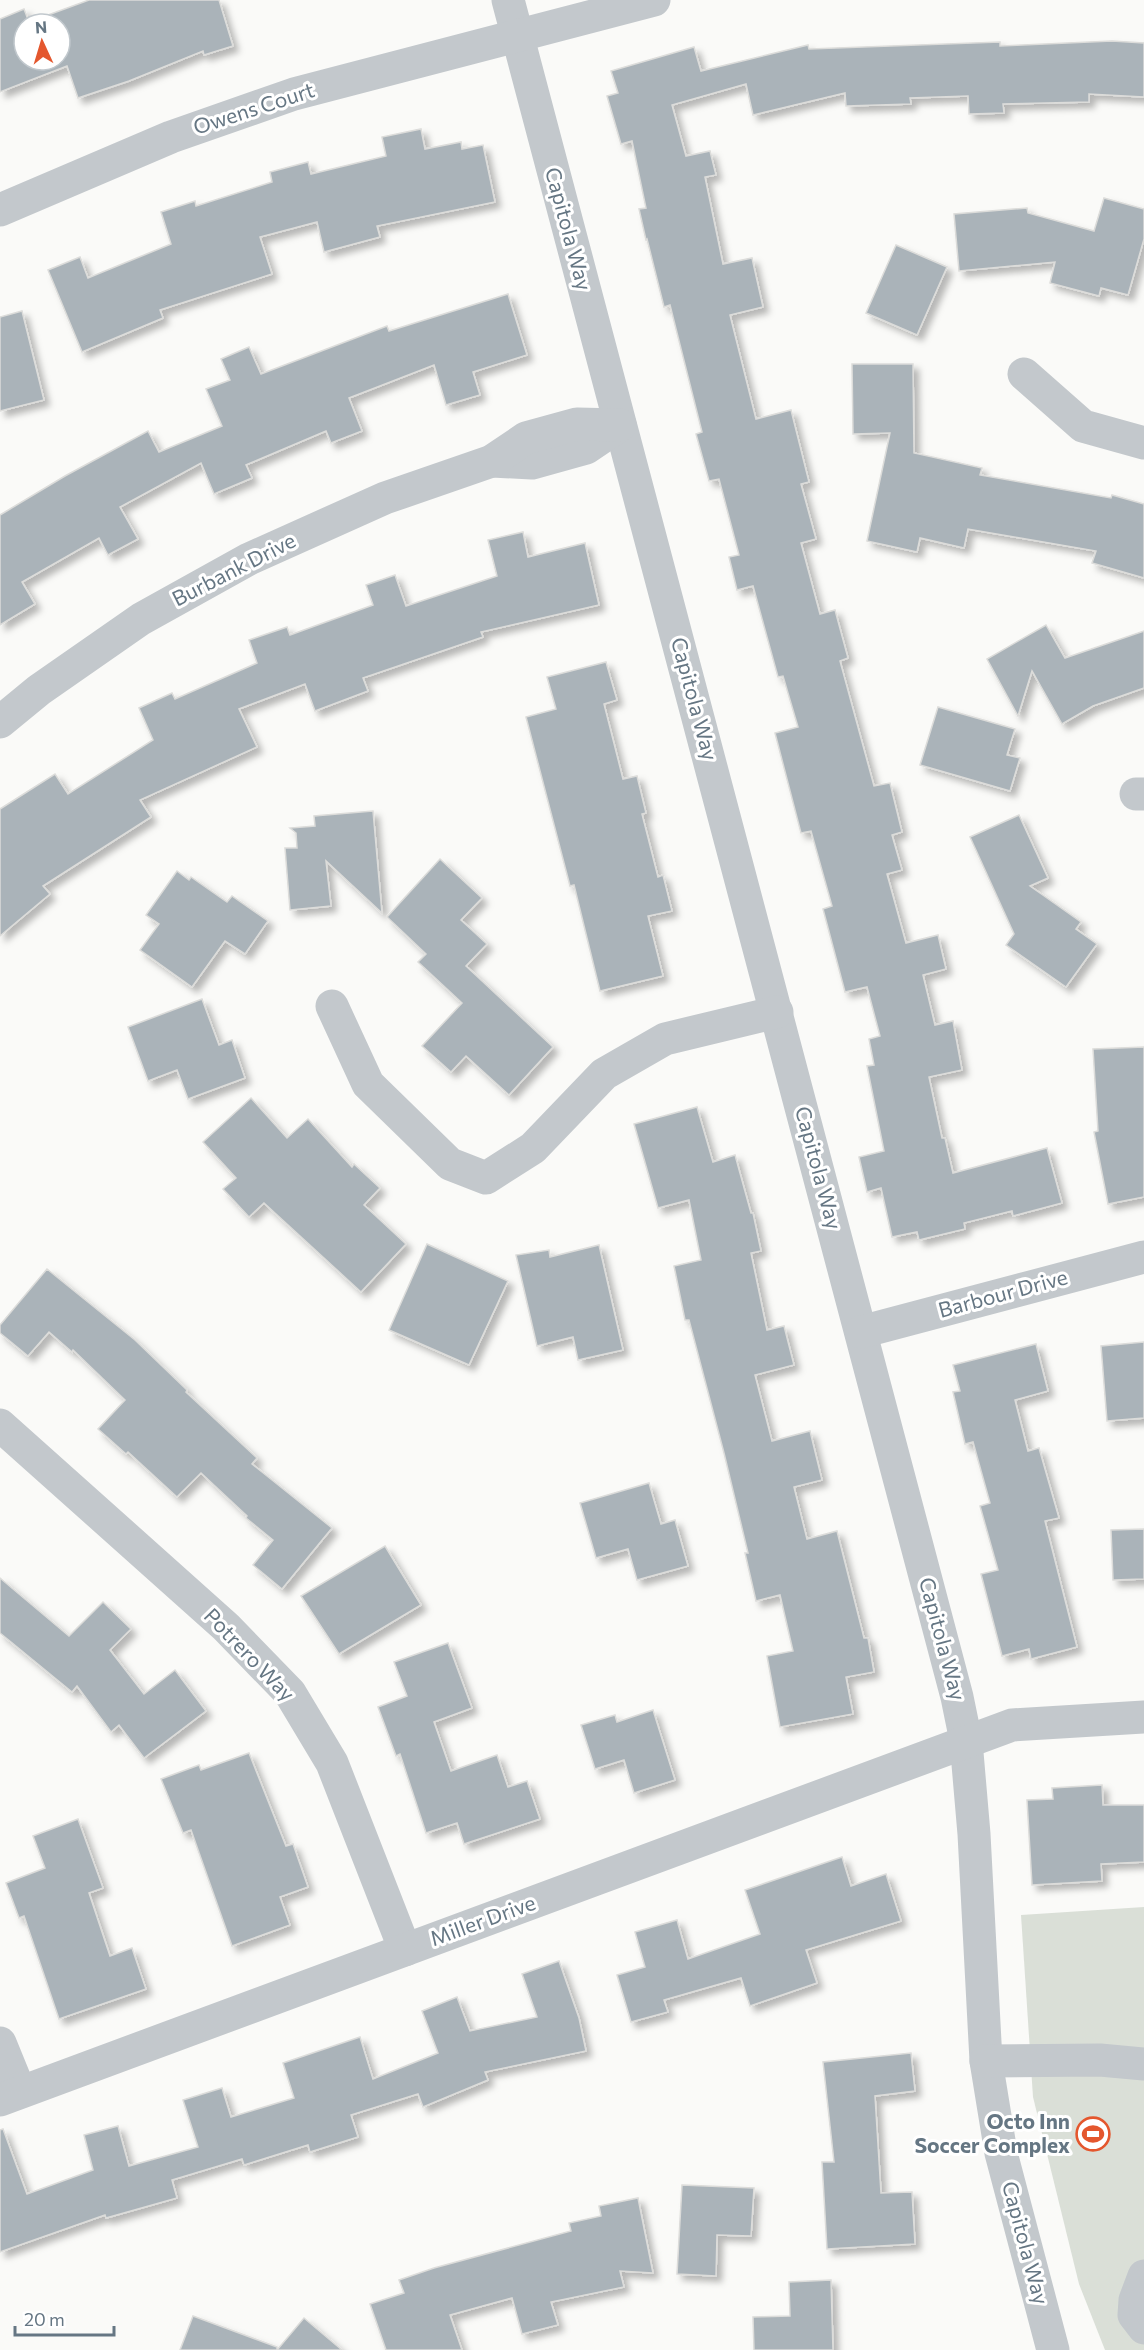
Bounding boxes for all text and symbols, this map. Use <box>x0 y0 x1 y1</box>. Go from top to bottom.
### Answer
north arrow <box>12 12 72 72</box>
text: N <box>34 17 48 36</box>
street label: Owens Court <box>190 76 317 139</box>
street label: Capitola Way <box>541 164 598 293</box>
street label: Burbank Drive <box>167 527 299 611</box>
street label: Capitola Way <box>667 634 724 763</box>
street label: Capitola Way <box>791 1103 848 1232</box>
street label: Barbour Drive <box>935 1263 1070 1322</box>
street label: Capitola Way <box>915 1574 972 1703</box>
street label: Potrero Way <box>200 1602 301 1706</box>
street label: Miller Drive <box>426 1889 539 1950</box>
place label: Octo Inn Soccer Complex <box>914 2108 1070 2157</box>
sports icon: Octo Inn Soccer Complex <box>1075 2116 1111 2152</box>
street label: Capitola Way <box>998 2178 1055 2307</box>
scale bar <box>15 2299 114 2337</box>
text: 20 m <box>24 2308 65 2330</box>

